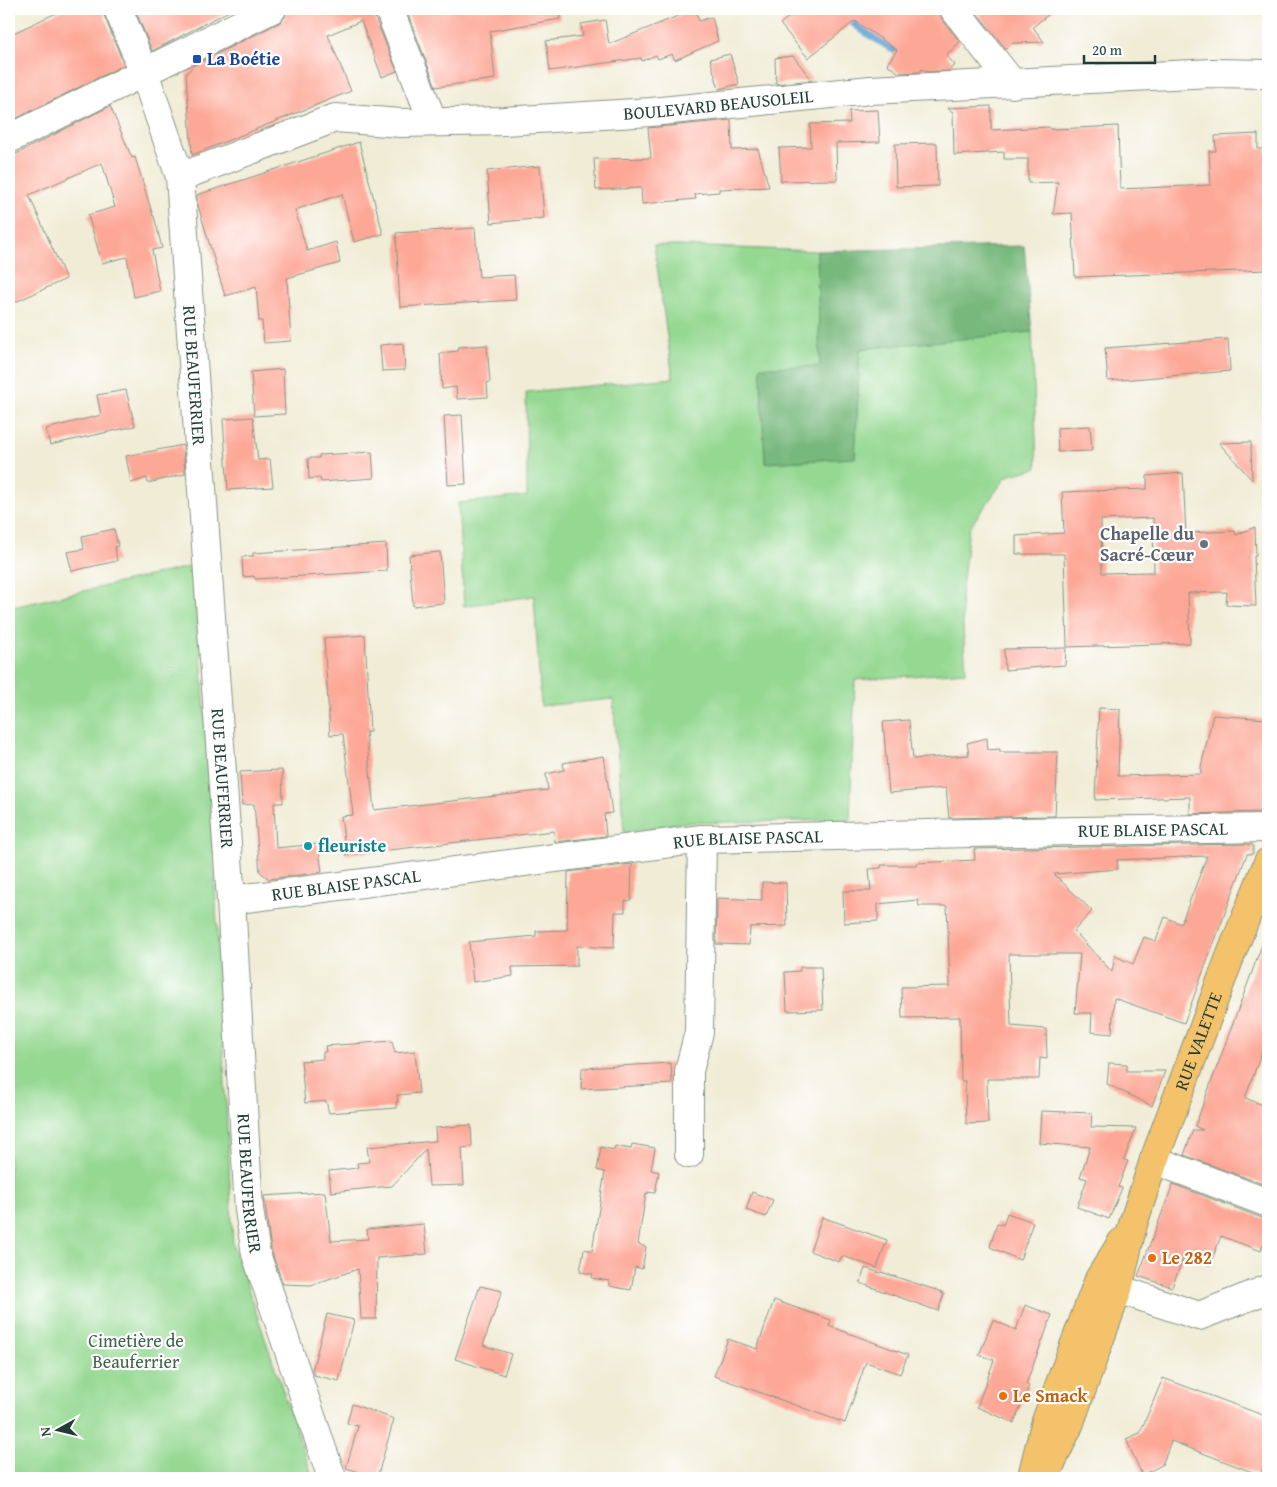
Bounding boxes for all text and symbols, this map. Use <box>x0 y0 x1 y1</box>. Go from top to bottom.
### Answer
scale bar <box>1084 32 1156 64</box>
text: 20 m <box>1092 39 1123 60</box>
place label: La Boétie <box>207 45 280 72</box>
marker: La Boétie <box>191 53 203 65</box>
street label: BOULEVARD BEAUSOLEIL <box>623 82 815 127</box>
street label: RUE BEAUFERRIER <box>176 304 213 447</box>
place label: Chapelle du Sacré-Cœur <box>1100 520 1195 568</box>
marker: Chapelle du Sacré-Cœur <box>1198 538 1210 550</box>
street label: RUE BEAUFERRIER <box>205 707 241 850</box>
street label: RUE BLAISE PASCAL <box>1078 815 1228 844</box>
street label: RUE BLAISE PASCAL <box>672 822 824 856</box>
place label: fleuriste <box>318 832 386 859</box>
marker: fleuriste <box>302 840 314 852</box>
street label: RUE BLAISE PASCAL <box>270 862 422 908</box>
street label: RUE VALETTE <box>1167 988 1229 1094</box>
street label: RUE BEAUFERRIER <box>230 1113 270 1256</box>
place label: Le 282 <box>1162 1244 1212 1271</box>
marker: Le 282 <box>1146 1252 1158 1264</box>
park label: Cimetière de Beauferrier <box>88 1327 184 1375</box>
place label: Le Smack <box>1013 1382 1088 1409</box>
marker: Le Smack <box>997 1390 1009 1402</box>
north arrow <box>32 1404 82 1454</box>
text: N <box>34 1425 56 1438</box>

